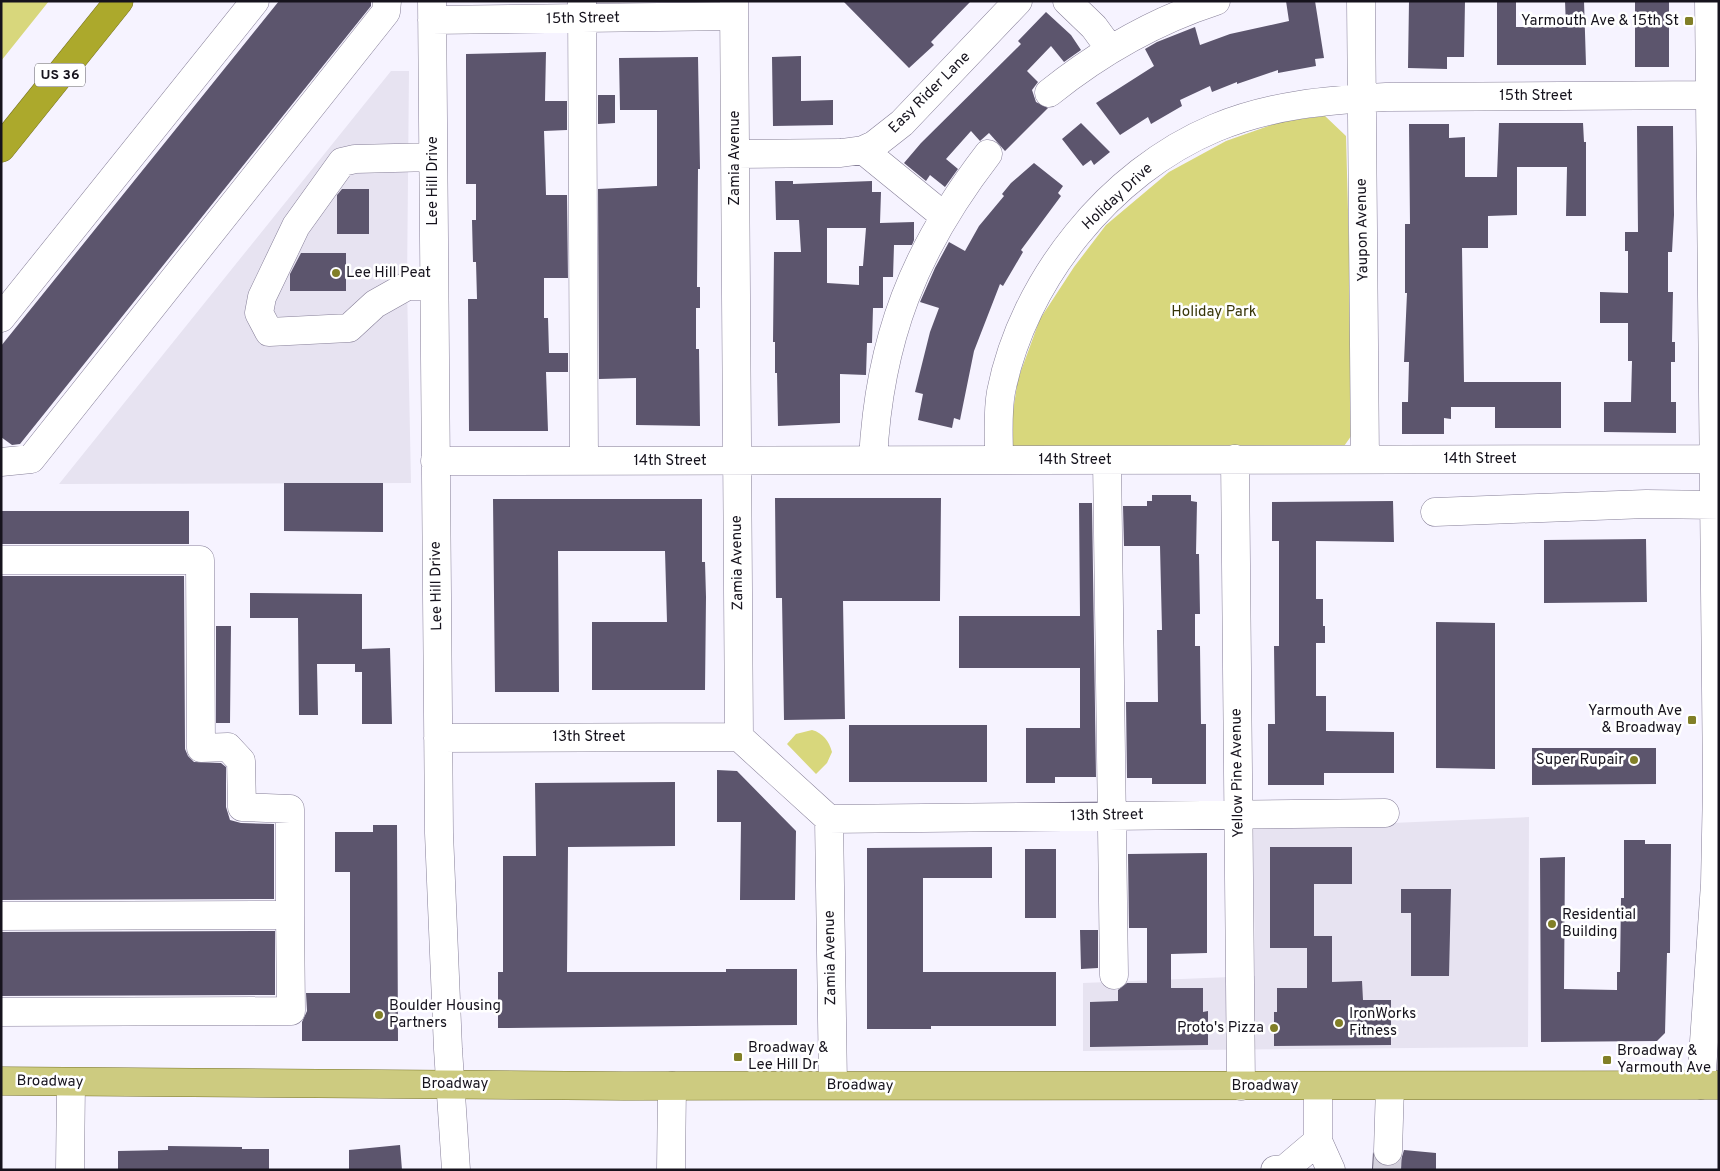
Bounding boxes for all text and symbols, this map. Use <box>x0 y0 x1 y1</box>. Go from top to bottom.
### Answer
street label: 15th Street <box>546 9 620 29</box>
place label: Yarmouth Ave & 15th St <box>1521 12 1679 31</box>
marker: Yarmouth Ave & 15th St <box>1683 15 1695 27</box>
street label: Easy Rider Lane <box>885 48 975 138</box>
road number: US 36 <box>35 64 85 86</box>
street label: 15th Street <box>1499 87 1573 106</box>
street label: Zamia Avenue <box>726 110 745 206</box>
street label: Lee Hill Drive <box>424 136 443 226</box>
street label: Holiday Drive <box>1079 159 1157 235</box>
street label: Yaupon Avenue <box>1353 178 1373 282</box>
place label: Lee Hill Peat <box>346 264 431 283</box>
marker: Lee Hill Peat <box>330 267 342 279</box>
park label: Holiday Park <box>1171 303 1257 322</box>
street label: 14th Street <box>1443 450 1517 469</box>
street label: 14th Street <box>1038 451 1112 470</box>
street label: 14th Street <box>633 452 707 471</box>
street label: Zamia Avenue <box>728 515 748 611</box>
street label: Lee Hill Drive <box>427 541 447 631</box>
place label: Yarmouth Ave & Broadway <box>1588 702 1682 738</box>
street label: Yellow Pine Avenue <box>1227 708 1249 838</box>
marker: Yarmouth Ave & Broadway <box>1686 714 1698 726</box>
street label: 13th Street <box>553 728 626 747</box>
place label: Super Rupair <box>1536 751 1624 770</box>
marker: Super Rupair <box>1628 754 1640 766</box>
street label: 13th Street <box>1070 806 1144 826</box>
place label: Residential Building <box>1562 906 1636 942</box>
street label: Zamia Avenue <box>821 910 841 1006</box>
marker: Residential Building <box>1546 918 1558 930</box>
place label: Boulder Housing Partners <box>389 997 501 1033</box>
place label: IronWorks Fitness <box>1349 1005 1416 1041</box>
marker: Boulder Housing Partners <box>373 1009 385 1021</box>
marker: IronWorks Fitness <box>1333 1017 1345 1029</box>
place label: Proto's Pizza <box>1177 1019 1264 1038</box>
marker: Proto's Pizza <box>1268 1022 1280 1034</box>
place label: Broadway & Lee Hill Dr <box>748 1039 829 1075</box>
place label: Broadway & Yarmouth Ave <box>1617 1042 1711 1078</box>
marker: Broadway & Lee Hill Dr <box>732 1051 744 1063</box>
marker: Broadway & Yarmouth Ave <box>1601 1054 1613 1066</box>
street label: Broadway <box>16 1072 84 1092</box>
street label: Broadway <box>422 1075 488 1094</box>
street label: Broadway <box>826 1076 894 1096</box>
street label: Broadway <box>1232 1077 1298 1096</box>

